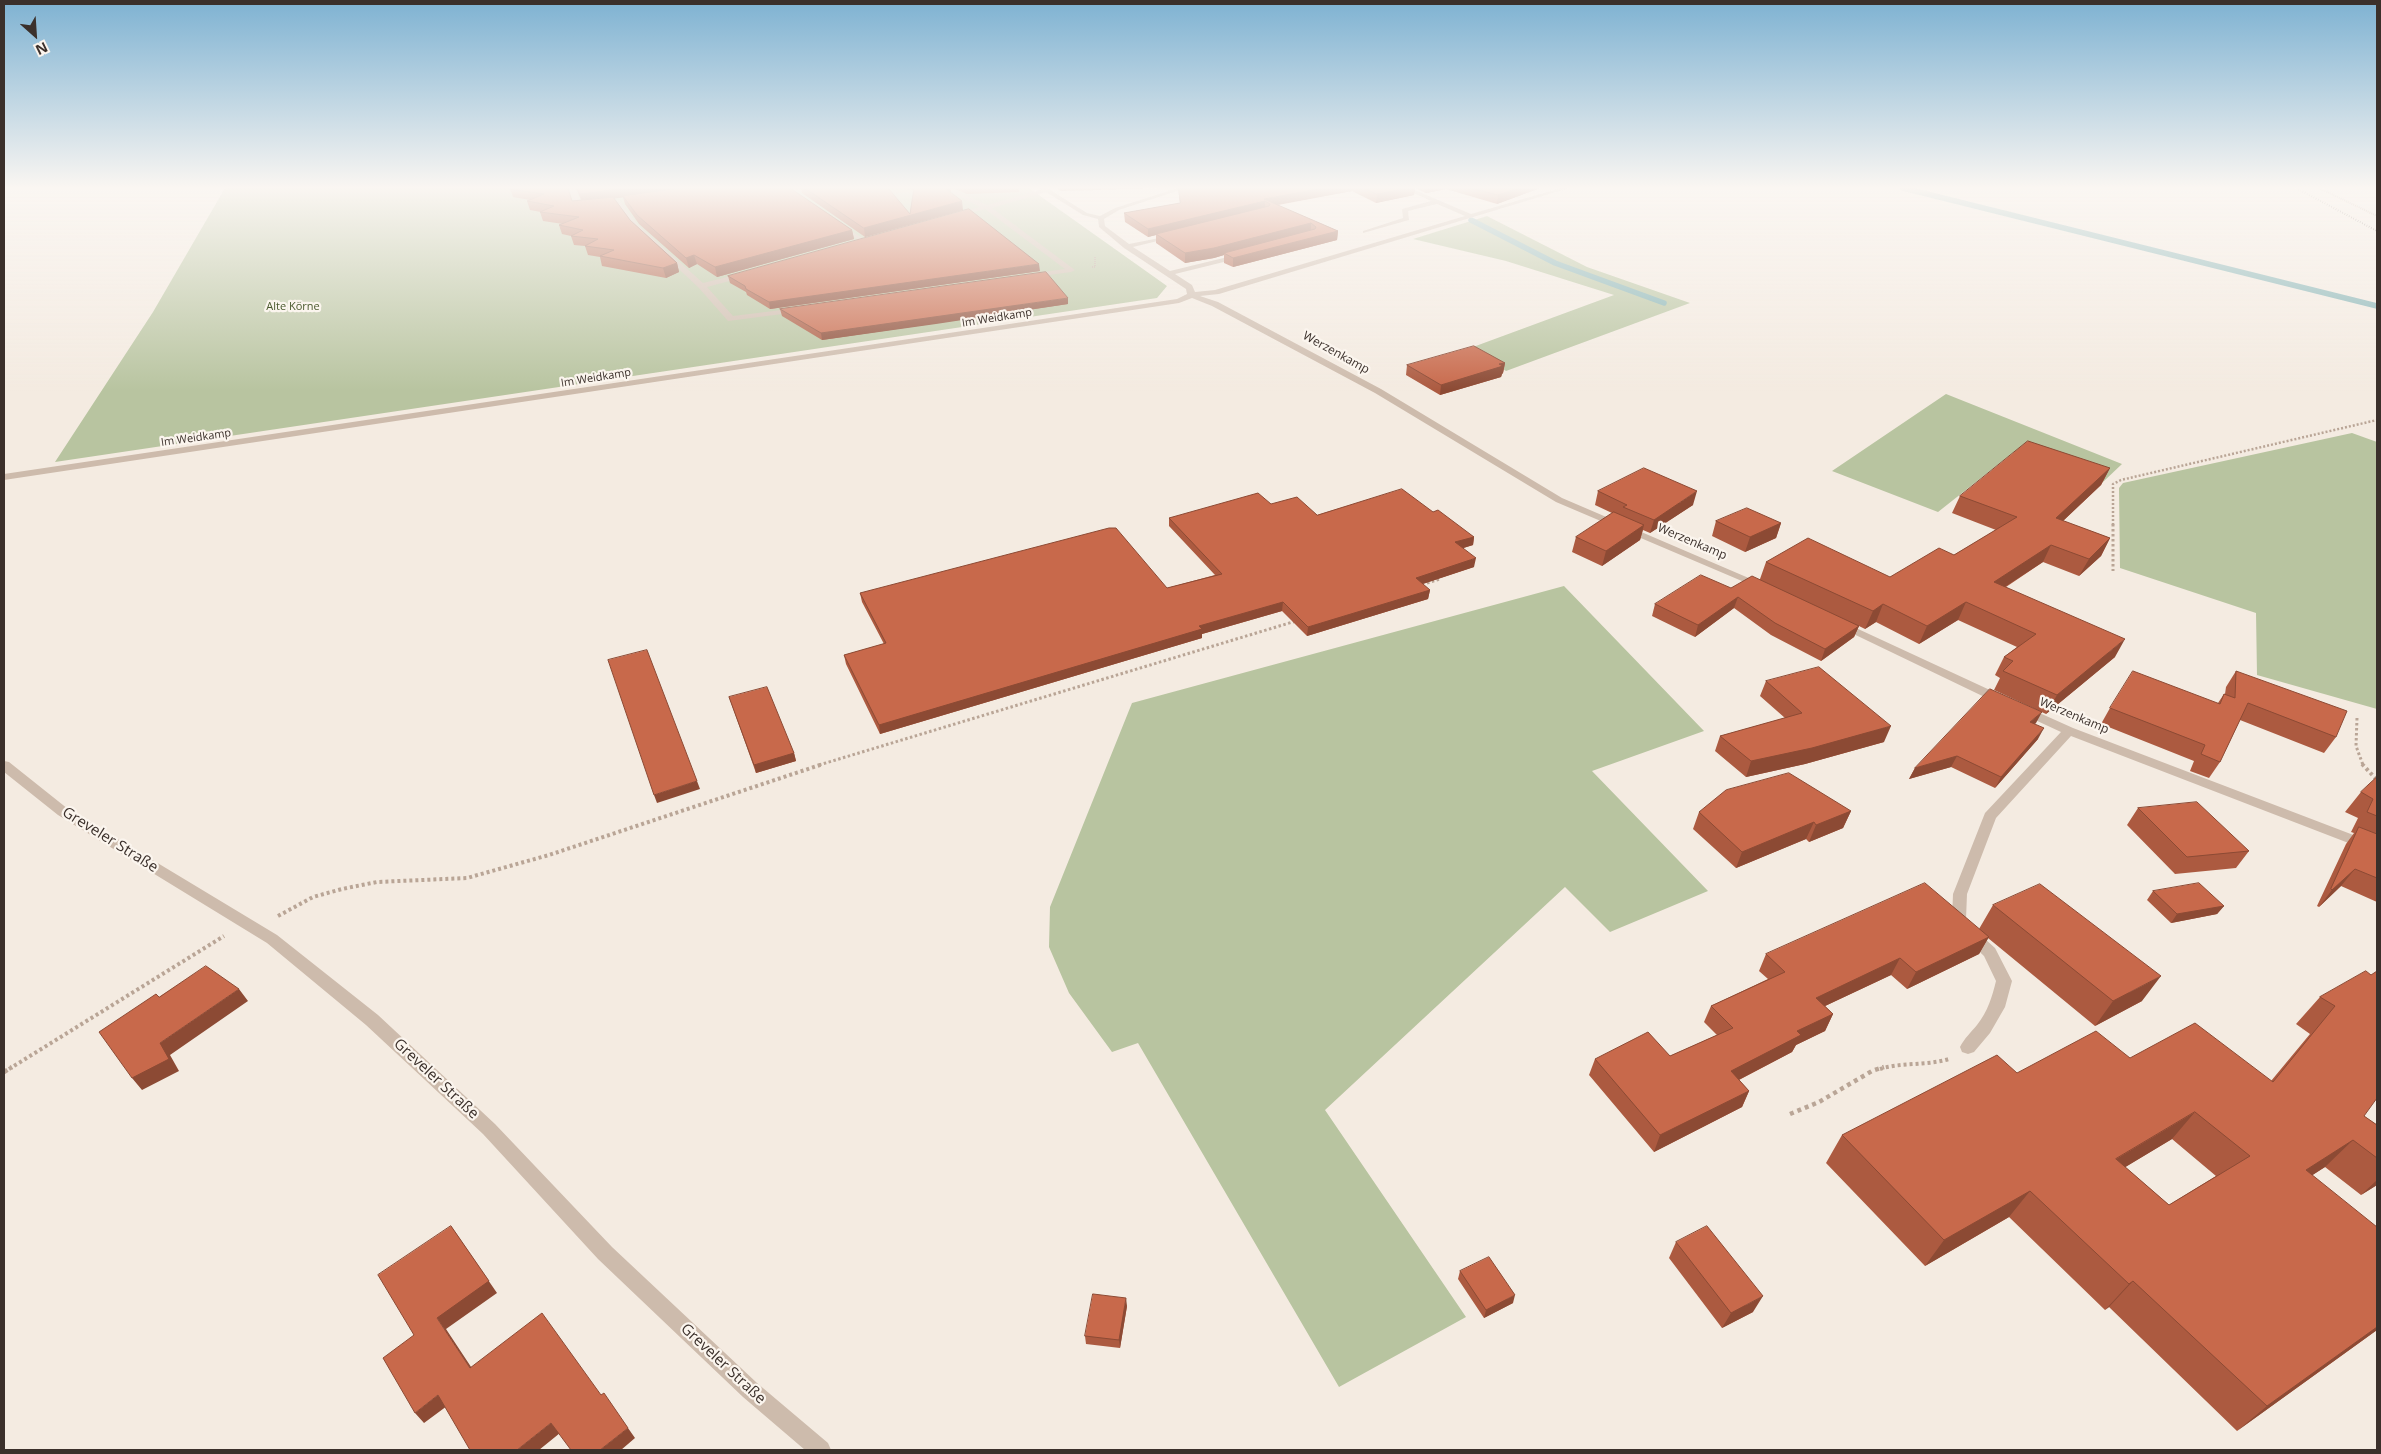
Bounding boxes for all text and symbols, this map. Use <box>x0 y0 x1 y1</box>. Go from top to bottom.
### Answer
north arrow <box>10 10 60 60</box>
text: N <box>33 38 51 60</box>
park label: Alte Körne <box>266 300 320 314</box>
street label: Im Weidkamp <box>961 306 1033 330</box>
street label: Werzenkamp <box>1300 329 1372 377</box>
street label: Im Weidkamp <box>560 366 632 390</box>
street label: Im Weidkamp <box>160 427 232 449</box>
street label: Werzenkamp <box>1655 521 1729 563</box>
street label: Werzenkamp <box>2037 695 2111 737</box>
street label: Greveler Straße <box>59 803 161 877</box>
street label: Greveler Straße <box>390 1035 482 1123</box>
street label: Greveler Straße <box>677 1320 769 1408</box>

